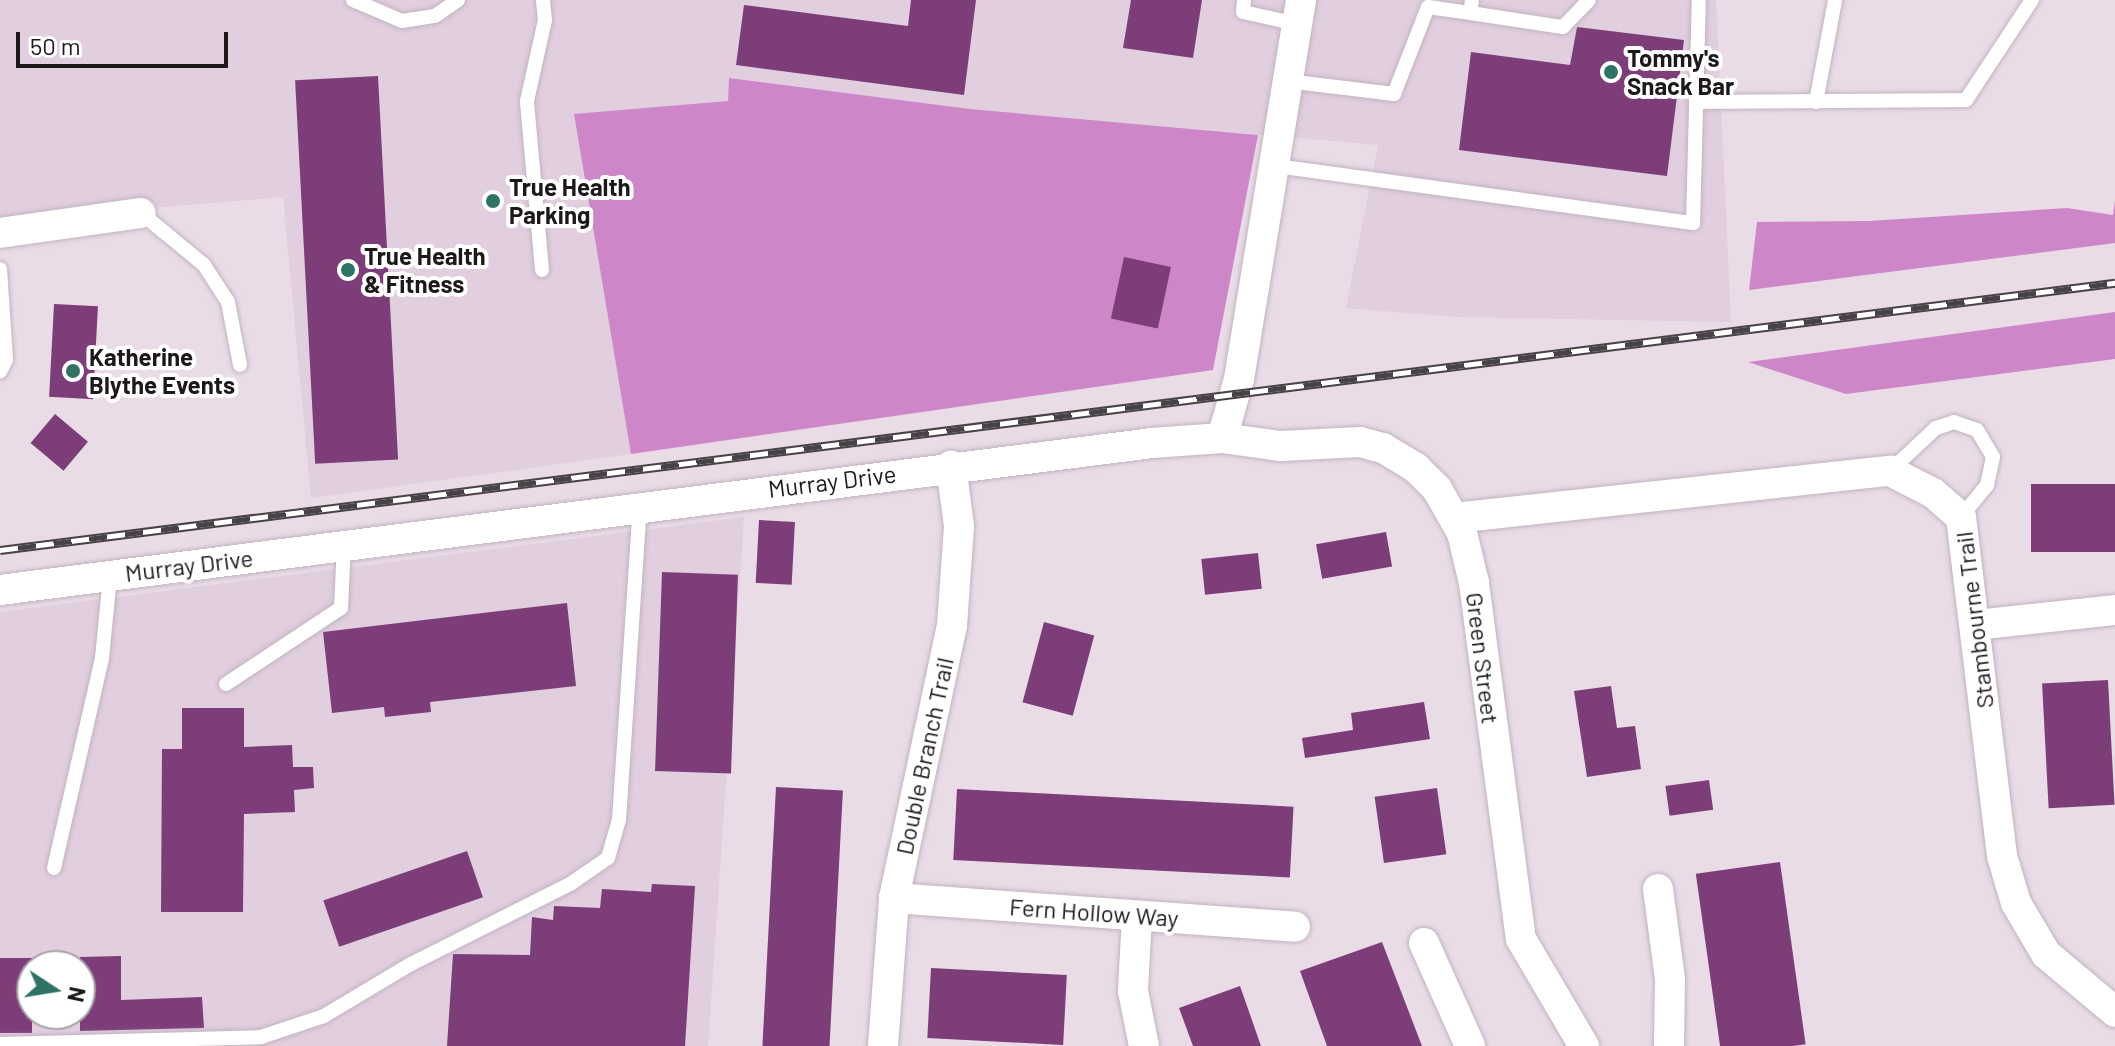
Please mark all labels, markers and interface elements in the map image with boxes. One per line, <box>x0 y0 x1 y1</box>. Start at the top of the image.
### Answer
scale bar <box>20 16 232 66</box>
text: 50 m <box>30 31 81 60</box>
place label: Tommy's Snack Bar <box>1627 44 1734 100</box>
marker: Tommy's Snack Bar <box>1602 63 1620 81</box>
place label: True Health Parking <box>509 173 631 229</box>
marker: True Health Parking <box>484 192 502 210</box>
place label: True Health & Fitness <box>364 242 486 298</box>
marker: True Health & Fitness <box>339 261 357 279</box>
place label: Katherine Blythe Events <box>89 343 235 399</box>
marker: Katherine Blythe Events <box>64 362 82 380</box>
street label: Murray Drive <box>766 459 898 503</box>
street label: Stambourne Trail <box>1949 530 1999 710</box>
street label: Murray Drive <box>123 543 255 587</box>
street label: Green Street <box>1461 591 1505 725</box>
street label: Double Branch Trail <box>889 655 959 857</box>
street label: Fern Hollow Way <box>1008 892 1180 932</box>
north arrow <box>16 950 96 1030</box>
text: N <box>63 985 92 1004</box>

